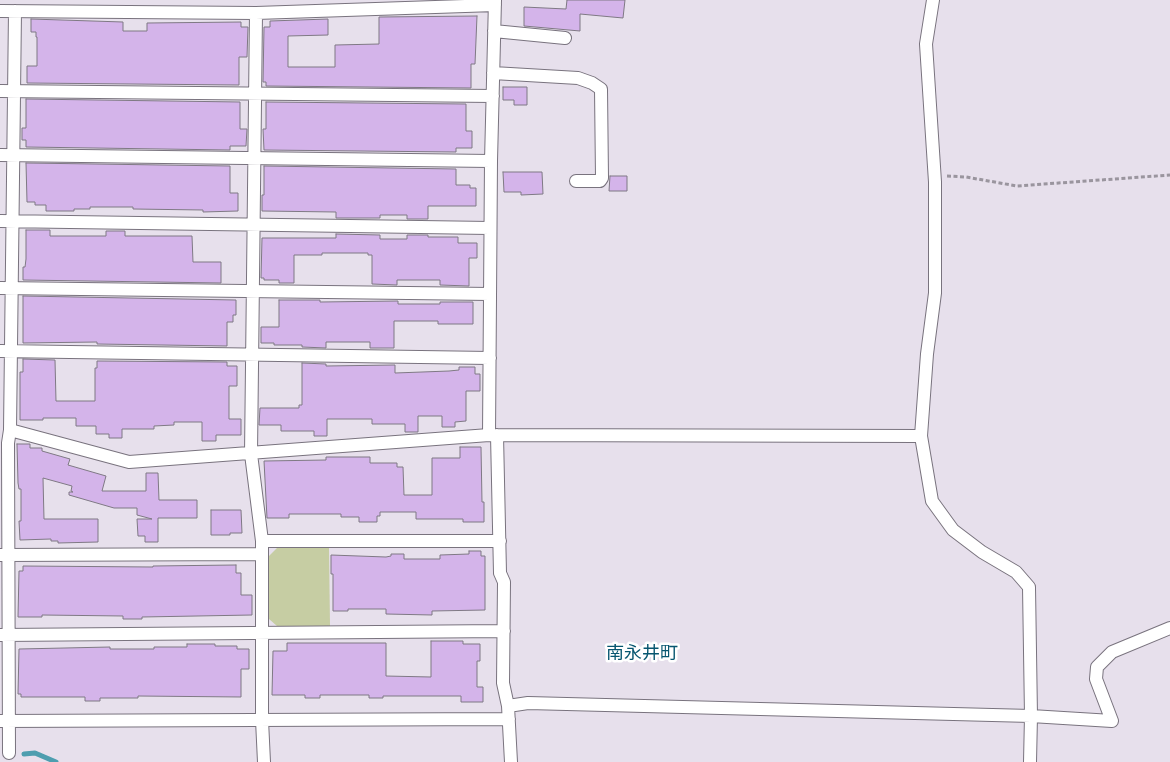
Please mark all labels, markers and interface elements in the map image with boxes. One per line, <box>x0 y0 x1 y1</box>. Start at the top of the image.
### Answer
district label: 南永井町 <box>606 644 678 666</box>

